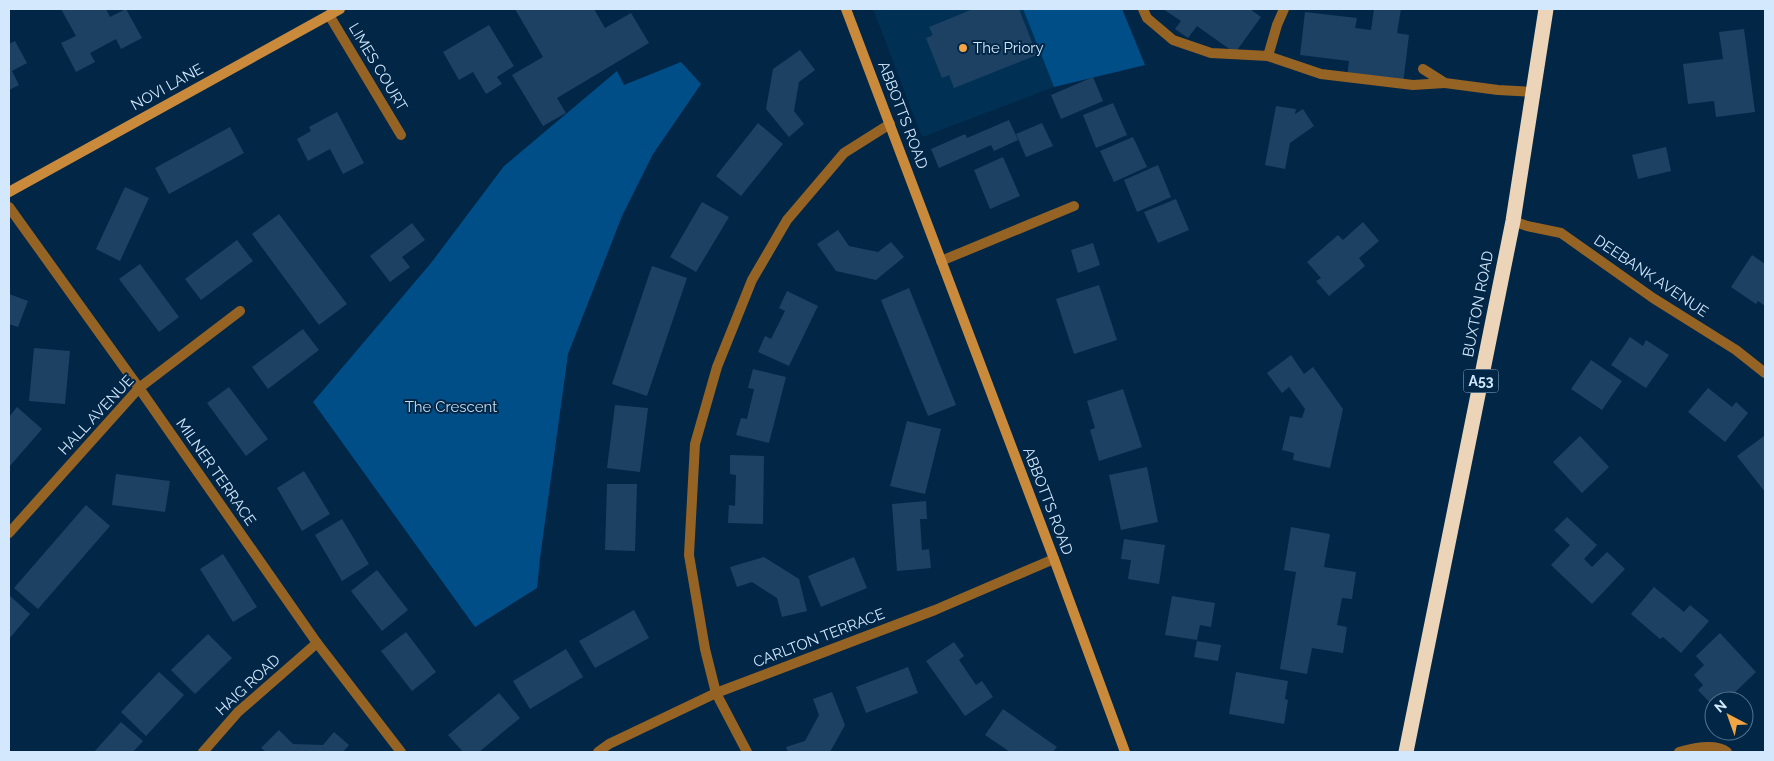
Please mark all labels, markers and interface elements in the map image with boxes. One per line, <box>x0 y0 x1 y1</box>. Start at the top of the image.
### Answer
street label: LIMES COURT <box>345 20 411 114</box>
place label: The Priory <box>973 39 1044 57</box>
marker: The Priory <box>957 42 969 54</box>
street label: ABBOTTS ROAD <box>874 59 932 172</box>
street label: NOVI LANE <box>128 60 206 114</box>
street label: DEEBANK AVENUE <box>1590 231 1712 321</box>
street label: BUXTON ROAD <box>1459 249 1497 359</box>
road number: A53 <box>1464 370 1498 392</box>
street label: HALL AVENUE <box>55 371 137 459</box>
park label: The Crescent <box>405 398 497 416</box>
street label: MILNER TERRACE <box>172 415 260 529</box>
street label: ABBOTTS ROAD <box>1019 445 1077 558</box>
street label: CARLTON TERRACE <box>751 605 887 671</box>
street label: HAIG ROAD <box>212 651 284 719</box>
north arrow <box>1704 691 1754 741</box>
text: N <box>1711 697 1730 716</box>

